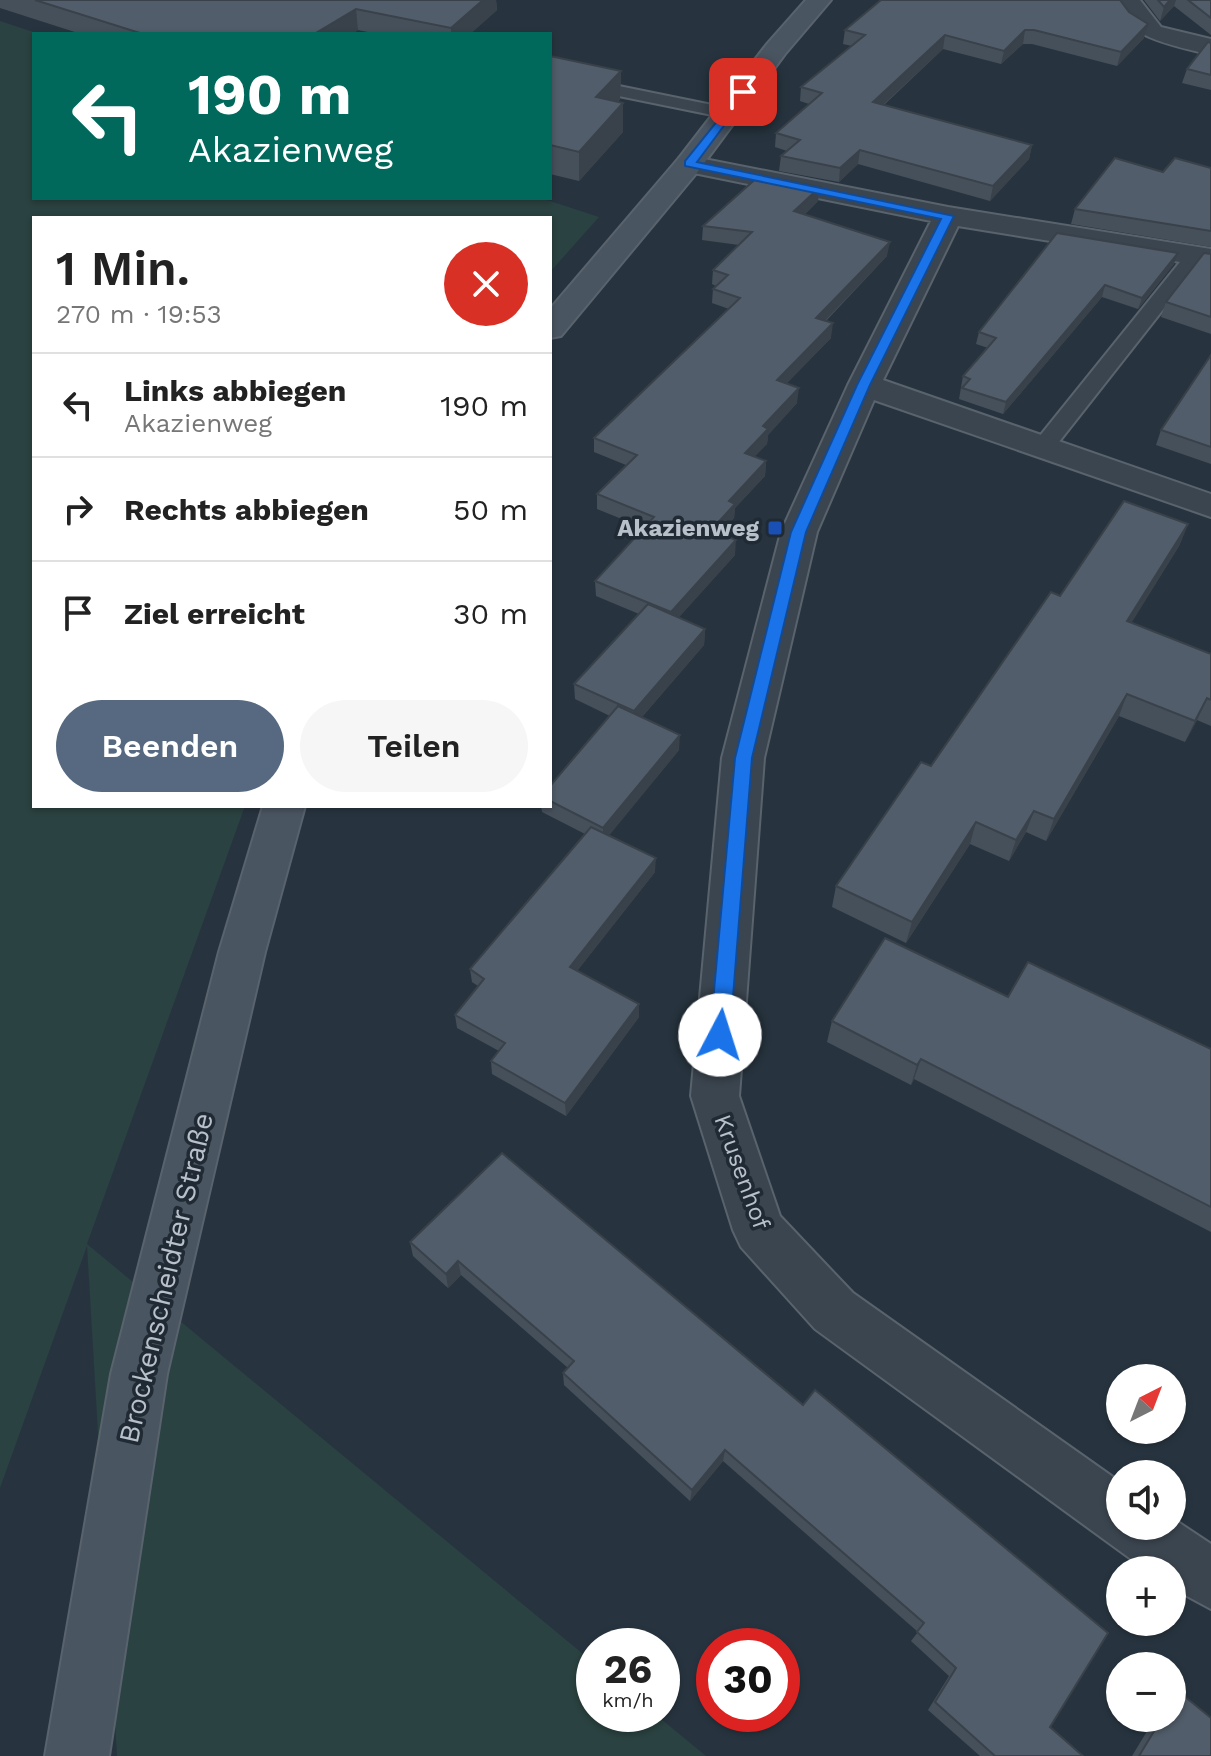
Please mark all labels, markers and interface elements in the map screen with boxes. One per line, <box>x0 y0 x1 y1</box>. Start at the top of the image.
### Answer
pin <box>709 58 777 126</box>
text: 190 m <box>188 62 351 128</box>
icon: left <box>56 64 160 168</box>
icon: arrive <box>721 70 765 114</box>
text: Akazienweg <box>188 129 393 171</box>
text: 1 Min. <box>56 240 190 297</box>
button: close <box>444 242 528 326</box>
text: 270 m · 19:53 <box>56 299 222 329</box>
text: Links abbiegen <box>124 373 346 408</box>
icon: left <box>56 383 100 427</box>
text: 190 m <box>440 388 528 423</box>
text: Akazienweg <box>124 408 272 438</box>
icon: right <box>56 487 100 531</box>
text: Rechts abbiegen <box>124 492 369 527</box>
text: 50 m <box>453 492 528 527</box>
place label: Akazienweg <box>617 514 760 542</box>
marker: Akazienweg <box>766 519 784 537</box>
icon: arrive <box>56 591 100 635</box>
text: Ziel erreicht <box>124 596 305 631</box>
text: 30 m <box>453 596 528 631</box>
button: Beenden <box>56 700 284 792</box>
button: Teilen <box>300 700 528 792</box>
position arrow <box>678 993 762 1077</box>
street label: Brockenscheidter Straße <box>112 1110 220 1446</box>
street label: Krusenhof <box>708 1111 776 1234</box>
north arrow <box>1106 1364 1186 1444</box>
map controls <box>1106 1364 1186 1732</box>
button: sound <box>1106 1460 1186 1540</box>
button: + <box>1106 1556 1186 1636</box>
speed limit sign: 30 <box>696 1628 800 1732</box>
text: 26 <box>604 1646 652 1693</box>
button: − <box>1106 1652 1186 1732</box>
text: km/h <box>602 1688 654 1712</box>

